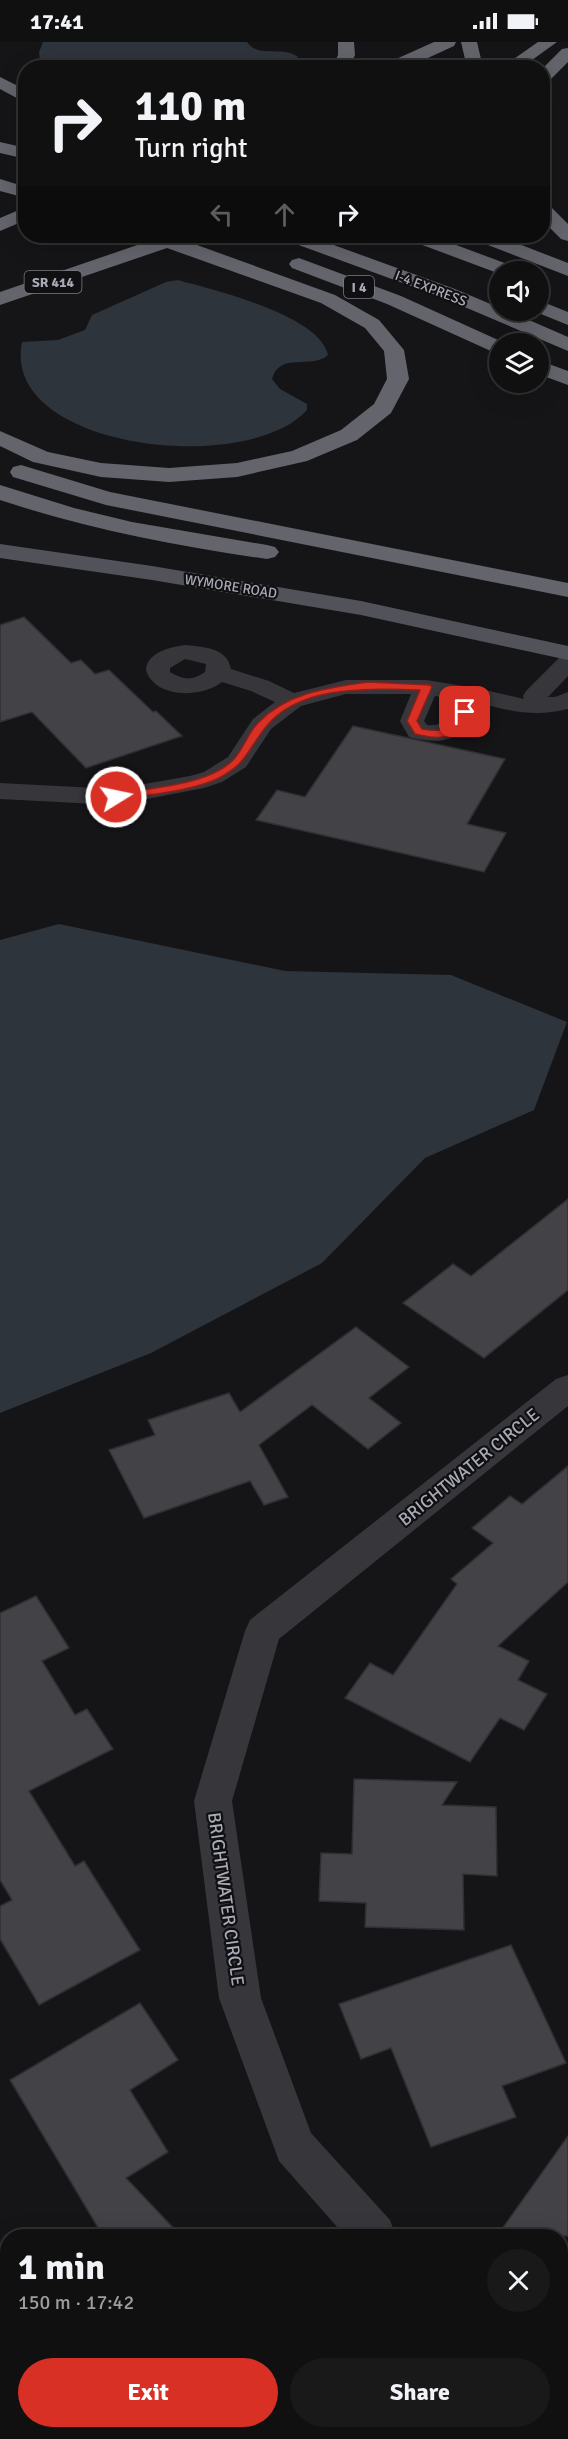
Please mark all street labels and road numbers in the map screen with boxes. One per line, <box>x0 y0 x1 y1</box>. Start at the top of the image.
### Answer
street label: I-4 EXPRESS <box>392 267 469 310</box>
road number: SR 414 <box>25 271 82 293</box>
road number: I 4 <box>344 276 374 298</box>
street label: WYMORE ROAD <box>183 571 278 602</box>
street label: BRIGHTWATER CIRCLE <box>394 1403 544 1531</box>
street label: BRIGHTWATER CIRCLE <box>203 1811 249 1987</box>

